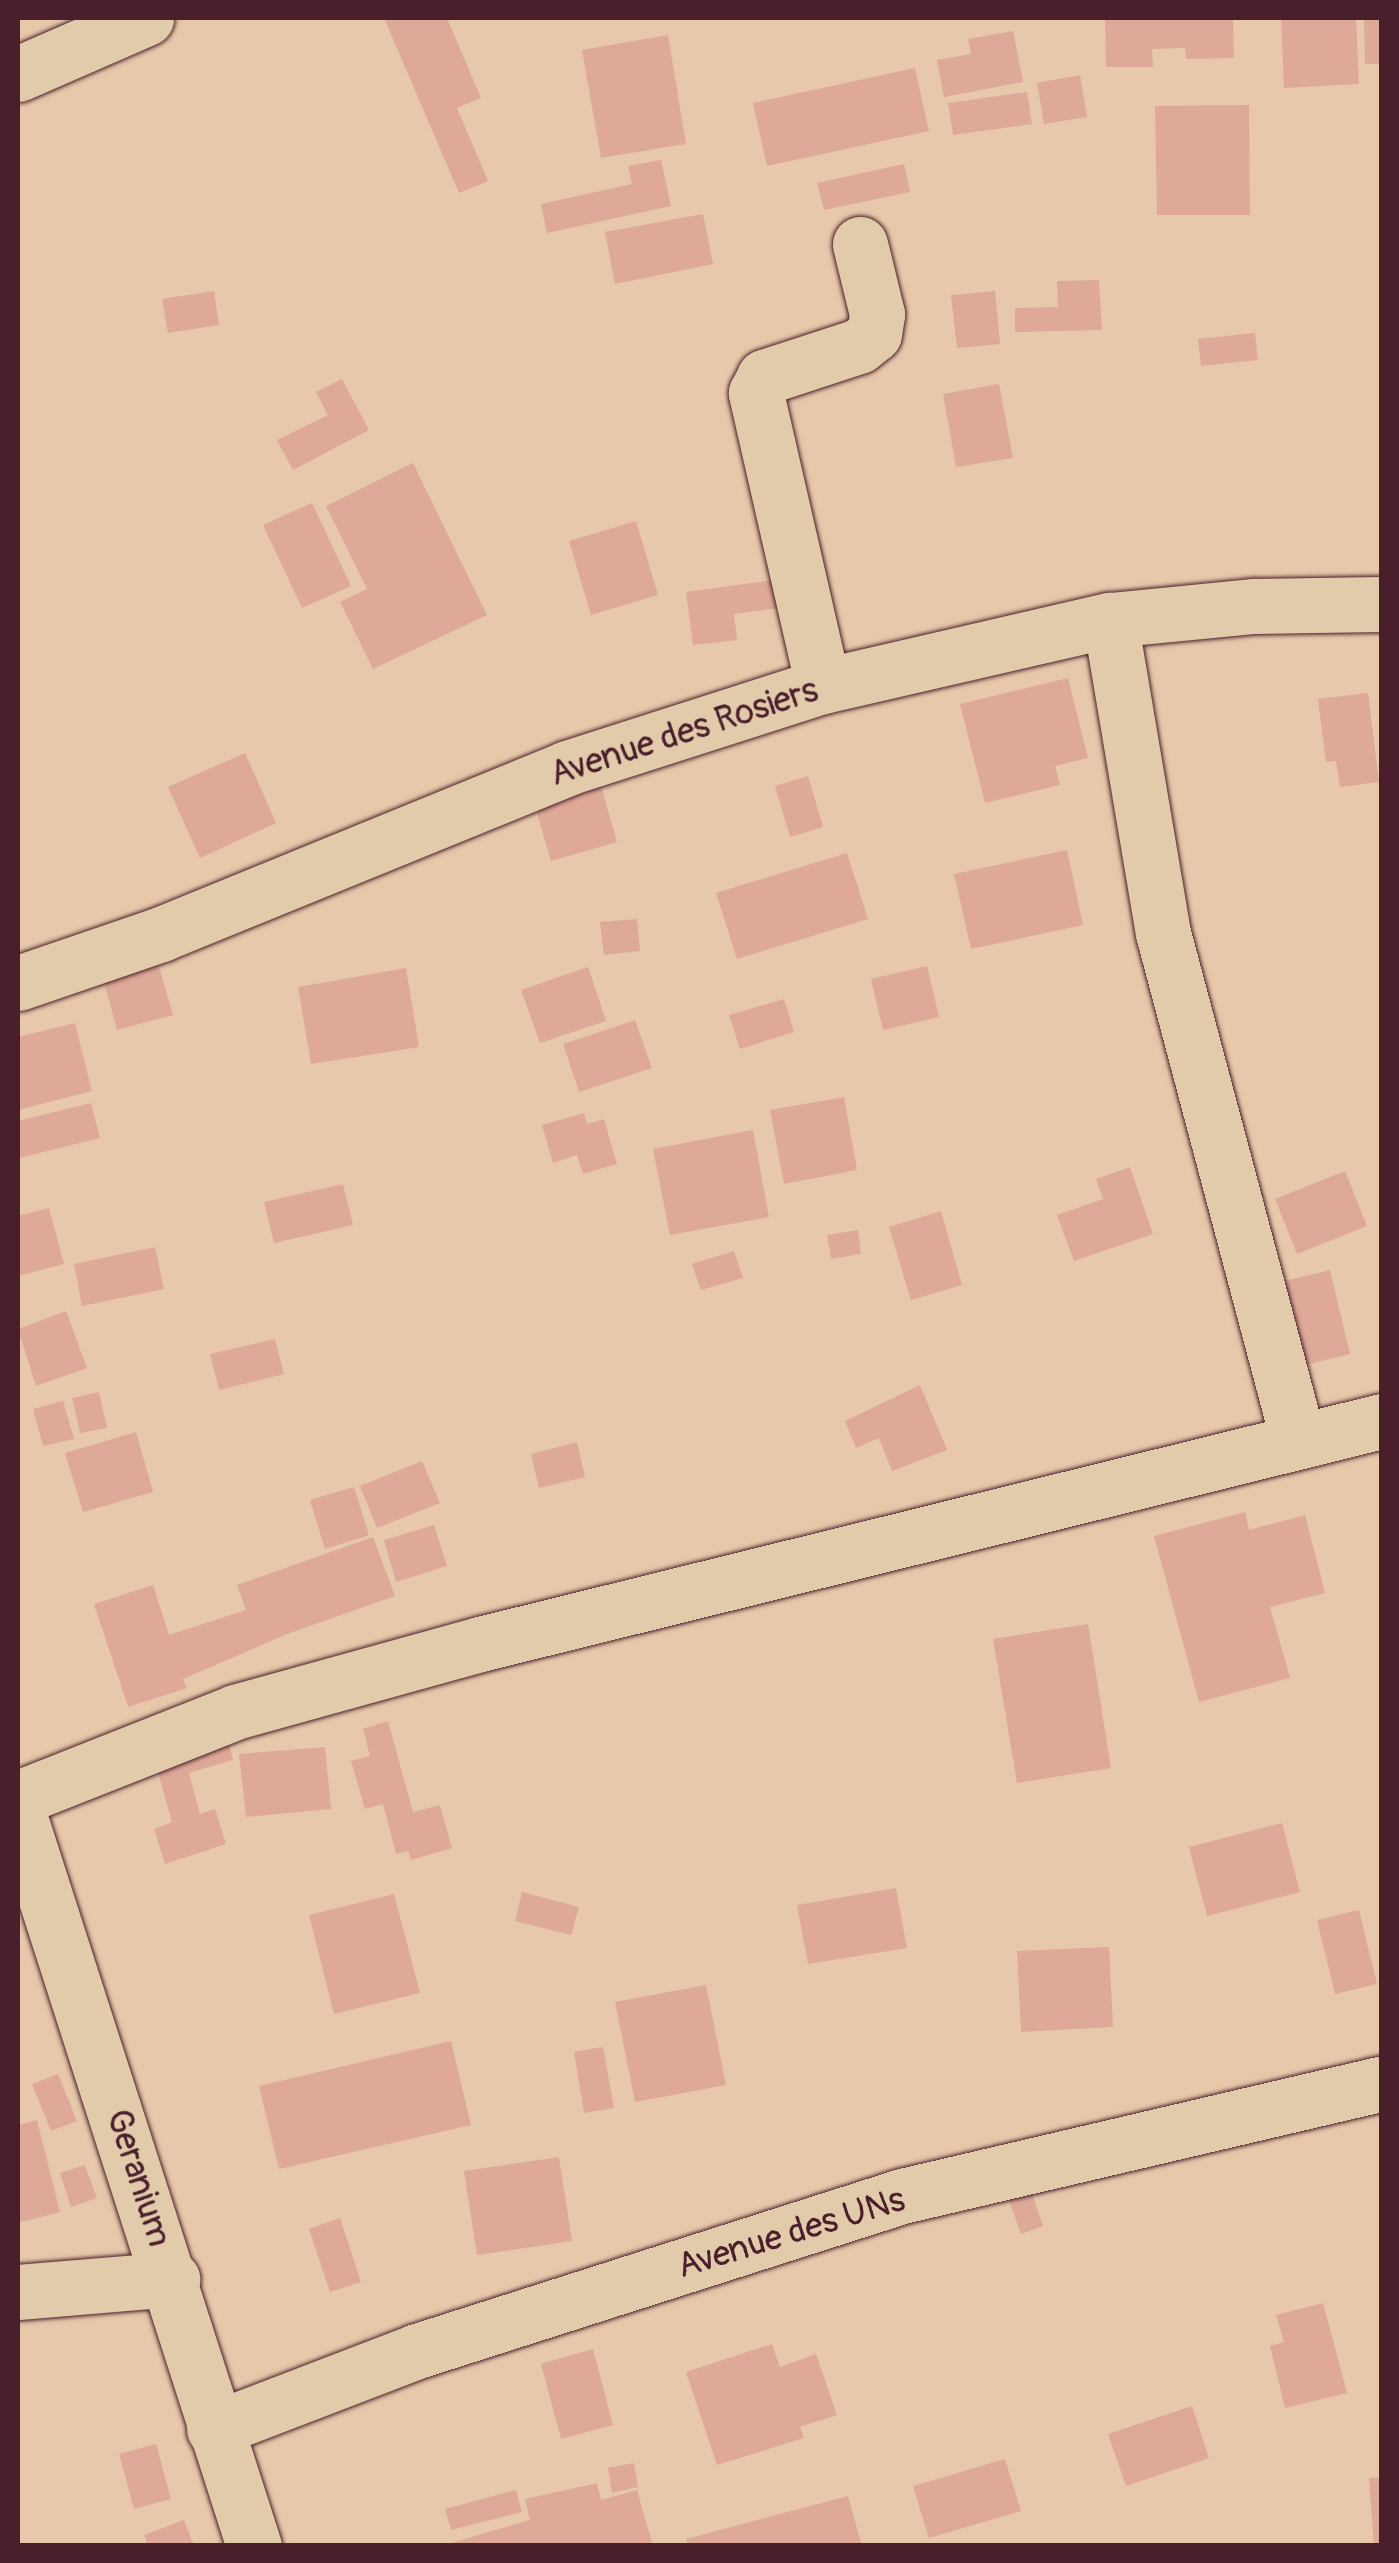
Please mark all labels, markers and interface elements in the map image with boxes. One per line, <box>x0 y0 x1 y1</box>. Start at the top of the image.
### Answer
street label: Avenue des Rosiers <box>545 669 823 795</box>
street label: Geranium <box>97 2104 181 2252</box>
street label: Avenue des UNs <box>672 2178 910 2288</box>

